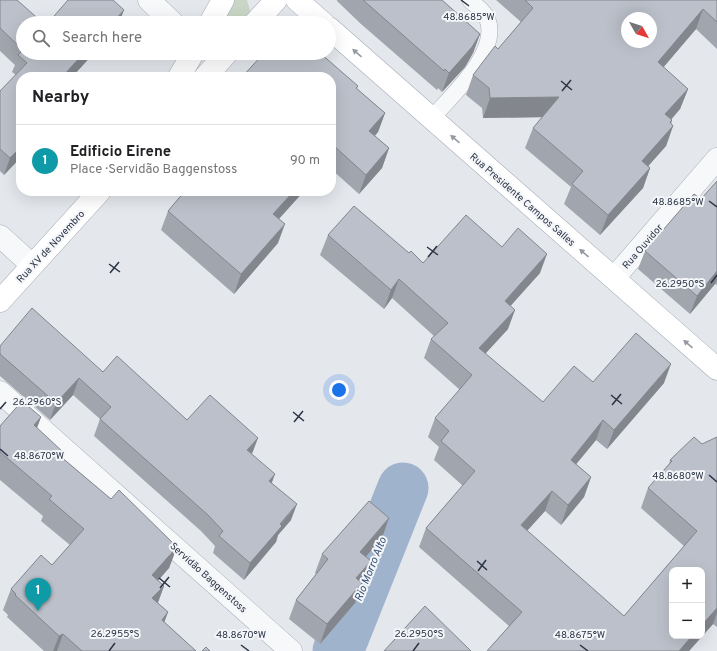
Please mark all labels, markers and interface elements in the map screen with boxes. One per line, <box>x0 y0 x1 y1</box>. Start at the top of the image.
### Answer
text: 48.8685°W <box>443 11 495 24</box>
north arrow <box>621 12 657 48</box>
search box <box>16 16 336 60</box>
icon: search <box>30 27 52 49</box>
text: Search here <box>62 29 142 48</box>
one-way arrow <box>352 49 363 58</box>
text: Nearby <box>32 87 89 109</box>
one-way arrow <box>450 134 460 144</box>
text: Edificio Eirene <box>70 143 171 162</box>
street label: Rua Presidente Campos Salles <box>467 151 578 250</box>
text: 1 <box>42 153 48 169</box>
text: 90 m <box>290 153 320 169</box>
text: Place · Servidão Baggenstoss <box>70 162 237 178</box>
text: 48.8685°W <box>652 196 704 209</box>
street label: Rua XV de Novembro <box>14 208 88 286</box>
street label: Rua Ouvidor <box>620 222 666 272</box>
one-way arrow <box>579 248 590 257</box>
text: 26.2950°S <box>655 278 705 291</box>
one-way arrow <box>682 339 693 348</box>
your location <box>329 380 349 400</box>
text: 26.2960°S <box>13 396 61 409</box>
text: 48.8670°W <box>14 450 64 463</box>
text: 48.8680°W <box>652 470 704 483</box>
water label: Rio Morro Alto <box>352 535 390 603</box>
street label: Servidão Baggenstoss <box>167 540 249 616</box>
map controls <box>669 567 705 639</box>
button: + <box>669 567 705 603</box>
pin: 1 <box>25 578 51 611</box>
button: − <box>669 603 705 639</box>
text: 26.2955°S <box>91 628 139 641</box>
text: 26.2950°S <box>394 628 444 641</box>
text: 48.8670°W <box>216 629 266 642</box>
text: 48.8675°W <box>555 629 605 642</box>

